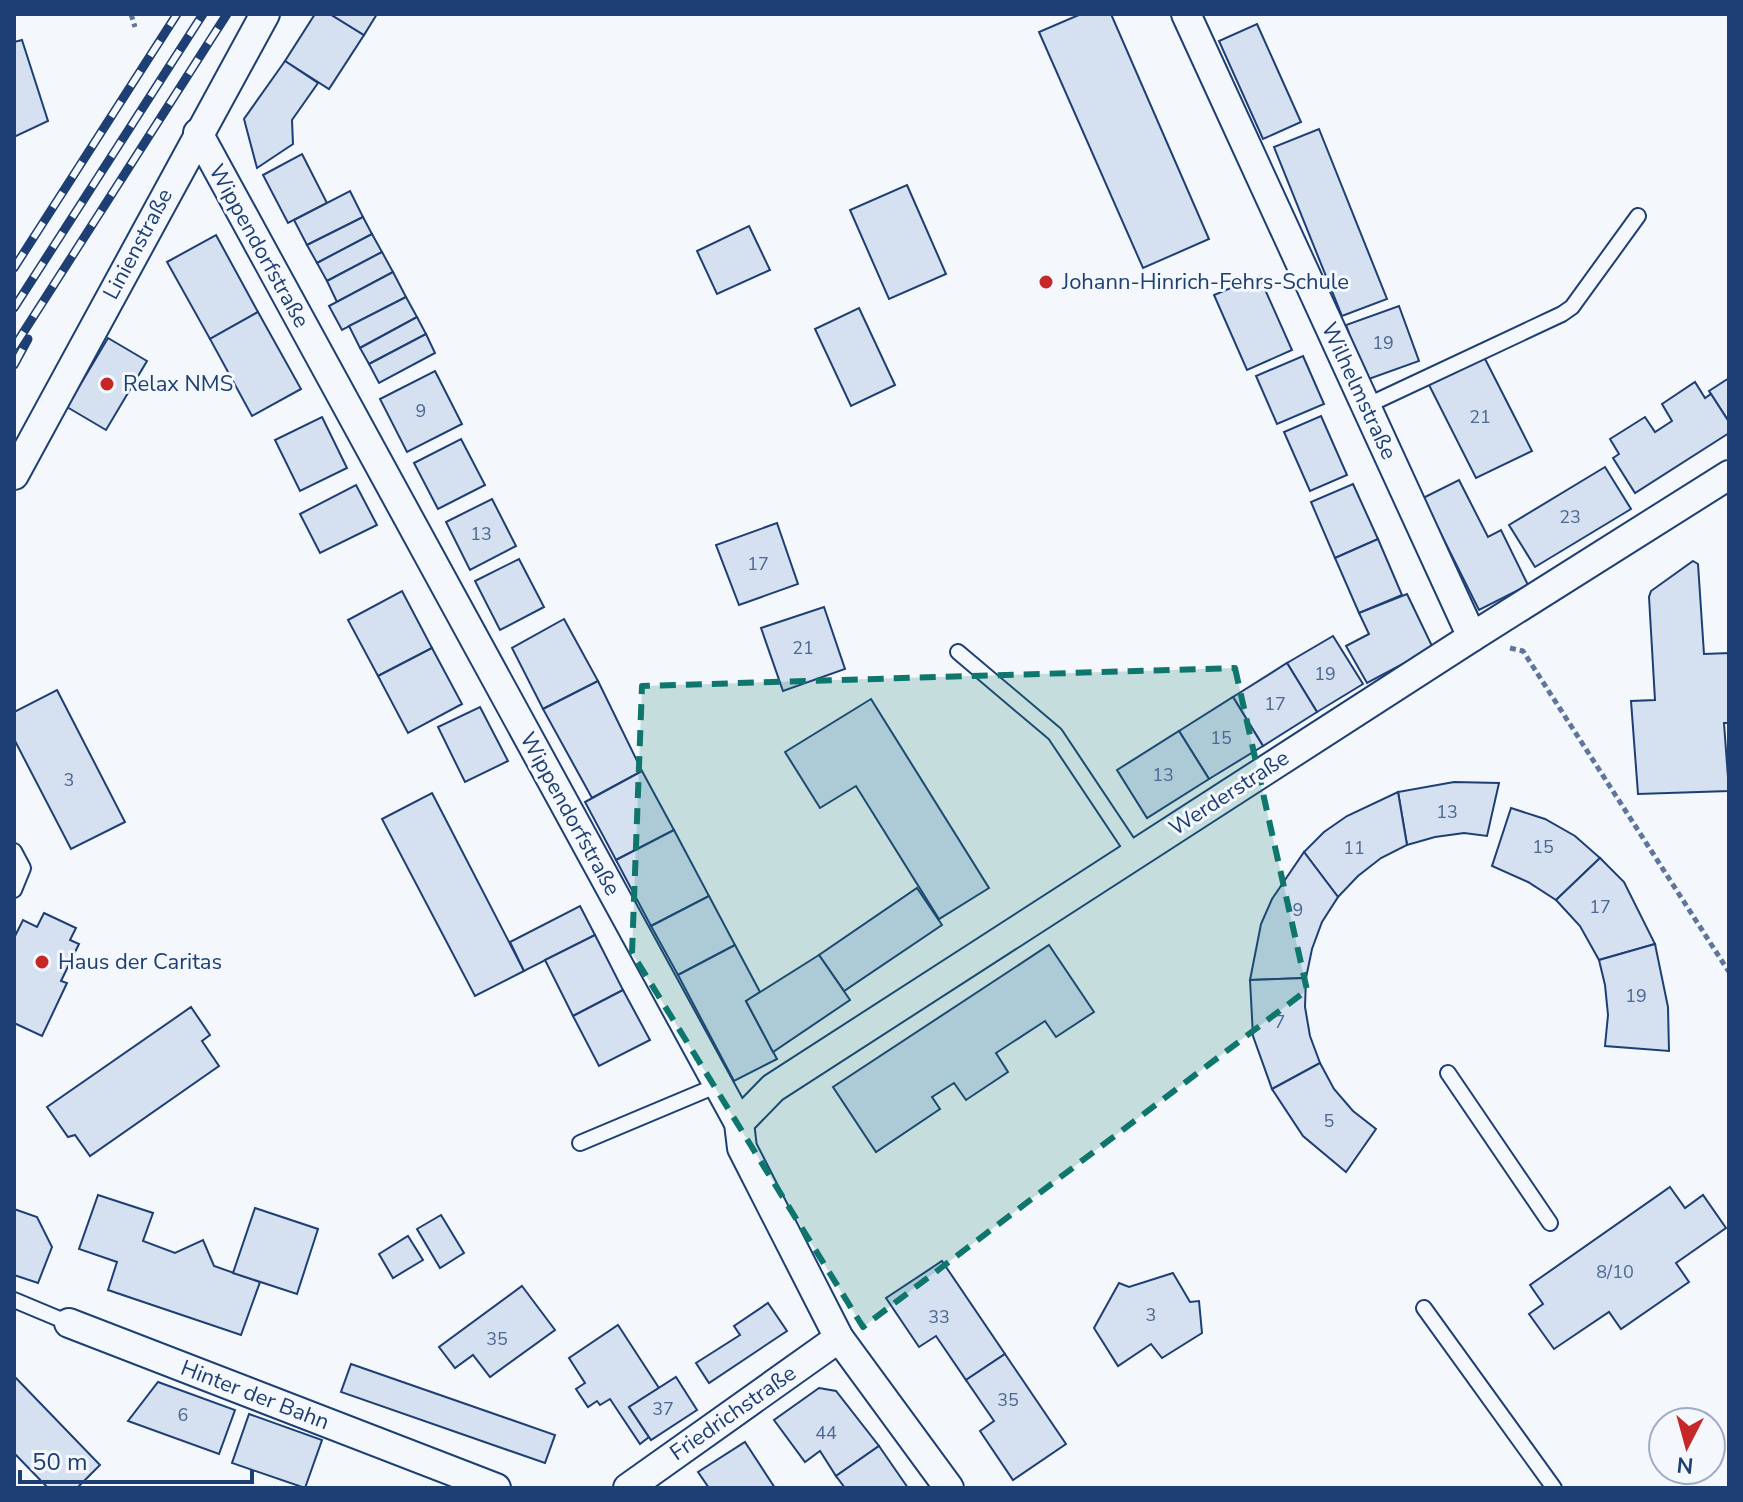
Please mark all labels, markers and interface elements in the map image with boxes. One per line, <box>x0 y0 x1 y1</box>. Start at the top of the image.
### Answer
street label: Wippendorfstraße <box>202 159 316 333</box>
street label: Linienstraße <box>96 183 180 305</box>
place label: Johann-Hinrich-Fehrs-Schule <box>1061 267 1349 297</box>
marker: Johann-Hinrich-Fehrs-Schule <box>1037 273 1055 291</box>
street label: Wilhelmstraße <box>1314 317 1404 465</box>
house number: 19 <box>1372 331 1394 355</box>
place label: Relax NMS <box>123 369 233 399</box>
marker: Relax NMS <box>98 375 116 393</box>
house number: 9 <box>416 399 426 423</box>
house number: 21 <box>1469 405 1491 429</box>
house number: 23 <box>1559 505 1581 529</box>
house number: 13 <box>470 522 492 546</box>
house number: 17 <box>747 552 769 576</box>
house number: 21 <box>792 636 814 660</box>
house number: 19 <box>1314 662 1336 686</box>
house number: 17 <box>1264 692 1286 716</box>
house number: 15 <box>1210 726 1232 750</box>
street label: Wippendorfstraße <box>513 727 627 901</box>
street label: Werderstraße <box>1163 743 1295 843</box>
house number: 13 <box>1152 763 1174 787</box>
house number: 3 <box>64 768 74 792</box>
house number: 13 <box>1436 800 1458 824</box>
house number: 15 <box>1532 835 1554 859</box>
house number: 11 <box>1343 836 1365 860</box>
house number: 17 <box>1589 895 1611 919</box>
house number: 9 <box>1293 898 1303 922</box>
place label: Haus der Caritas <box>58 947 222 977</box>
marker: Haus der Caritas <box>33 953 51 971</box>
house number: 19 <box>1625 984 1647 1008</box>
house number: 7 <box>1275 1010 1285 1034</box>
house number: 5 <box>1324 1109 1334 1133</box>
house number: 8/10 <box>1596 1260 1634 1284</box>
house number: 3 <box>1146 1303 1156 1327</box>
house number: 33 <box>928 1305 950 1329</box>
house number: 35 <box>486 1327 508 1351</box>
street label: Hinter der Bahn <box>176 1353 334 1437</box>
street label: Friedrichstraße <box>664 1358 802 1468</box>
house number: 35 <box>997 1388 1019 1412</box>
house number: 37 <box>652 1397 674 1421</box>
house number: 6 <box>178 1403 188 1427</box>
north arrow <box>1647 1406 1727 1486</box>
house number: 44 <box>815 1421 837 1445</box>
scale bar <box>20 1434 252 1484</box>
text: 50 m <box>32 1446 88 1478</box>
text: N <box>1675 1449 1695 1481</box>

